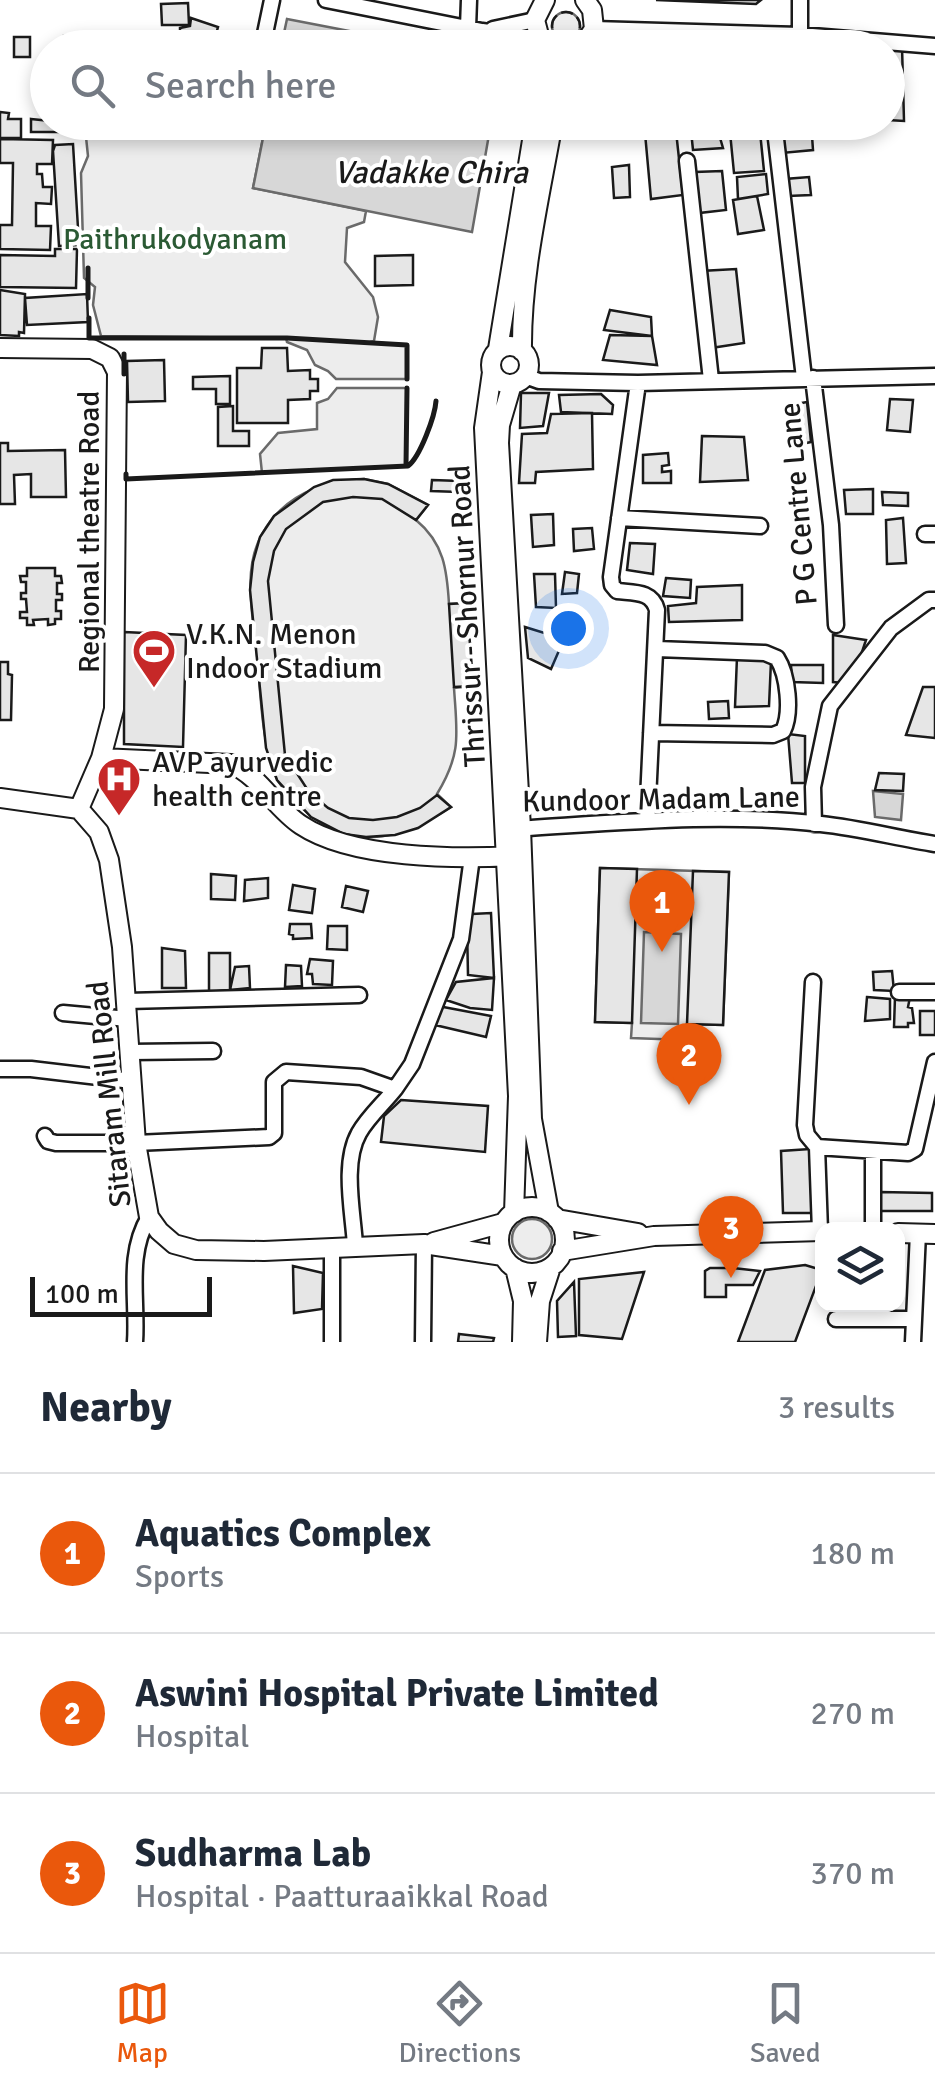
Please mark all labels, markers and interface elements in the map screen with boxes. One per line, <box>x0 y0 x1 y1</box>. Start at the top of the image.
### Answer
search box <box>30 30 905 140</box>
icon: search <box>65 58 120 113</box>
text: Search here <box>145 62 337 109</box>
water label: Vadakke Chira <box>334 153 529 192</box>
park label: Paithrukodyanam <box>63 221 287 258</box>
street label: Regional theatre Road <box>71 391 108 673</box>
street label: P G Centre Lane <box>771 401 826 607</box>
street label: Thrissur - Shornur Road <box>441 464 494 768</box>
your location <box>543 603 594 654</box>
place label: V.K.N. Menon Indoor Stadium <box>186 616 382 687</box>
sports icon: V.K.N. Menon Indoor Stadium <box>131 628 177 689</box>
place label: AVP ayurvedic health centre <box>152 744 333 815</box>
hospital icon: AVP ayurvedic health centre <box>96 756 142 817</box>
street label: Kundoor Madam Lane <box>522 779 800 820</box>
pin: 1 <box>630 870 694 952</box>
street label: Sitaram Mill Road <box>79 979 140 1209</box>
pin: 2 <box>656 1022 722 1105</box>
pin: 3 <box>698 1196 764 1278</box>
map controls <box>815 1222 905 1312</box>
button: layers <box>815 1222 905 1312</box>
scale bar <box>30 1272 212 1316</box>
text: 100 m <box>45 1277 119 1311</box>
text: Nearby <box>40 1382 172 1433</box>
text: 3 results <box>778 1388 895 1427</box>
text: Aquatics Complex <box>135 1510 431 1557</box>
text: 1 <box>64 1534 81 1573</box>
text: 180 m <box>811 1534 895 1573</box>
text: Sports <box>135 1557 224 1596</box>
text: Aswini Hospital Private Limited <box>135 1670 659 1717</box>
text: 2 <box>64 1694 81 1733</box>
text: 270 m <box>811 1694 895 1733</box>
text: Hospital <box>135 1717 250 1756</box>
text: Sudharma Lab <box>135 1830 371 1877</box>
text: 3 <box>64 1854 81 1893</box>
text: 370 m <box>811 1854 895 1893</box>
text: Hospital · Paatturaaikkal Road <box>135 1877 549 1916</box>
tab: Map <box>115 1976 170 2070</box>
tab: Directions <box>399 1976 521 2070</box>
tab: Saved <box>750 1976 820 2070</box>

